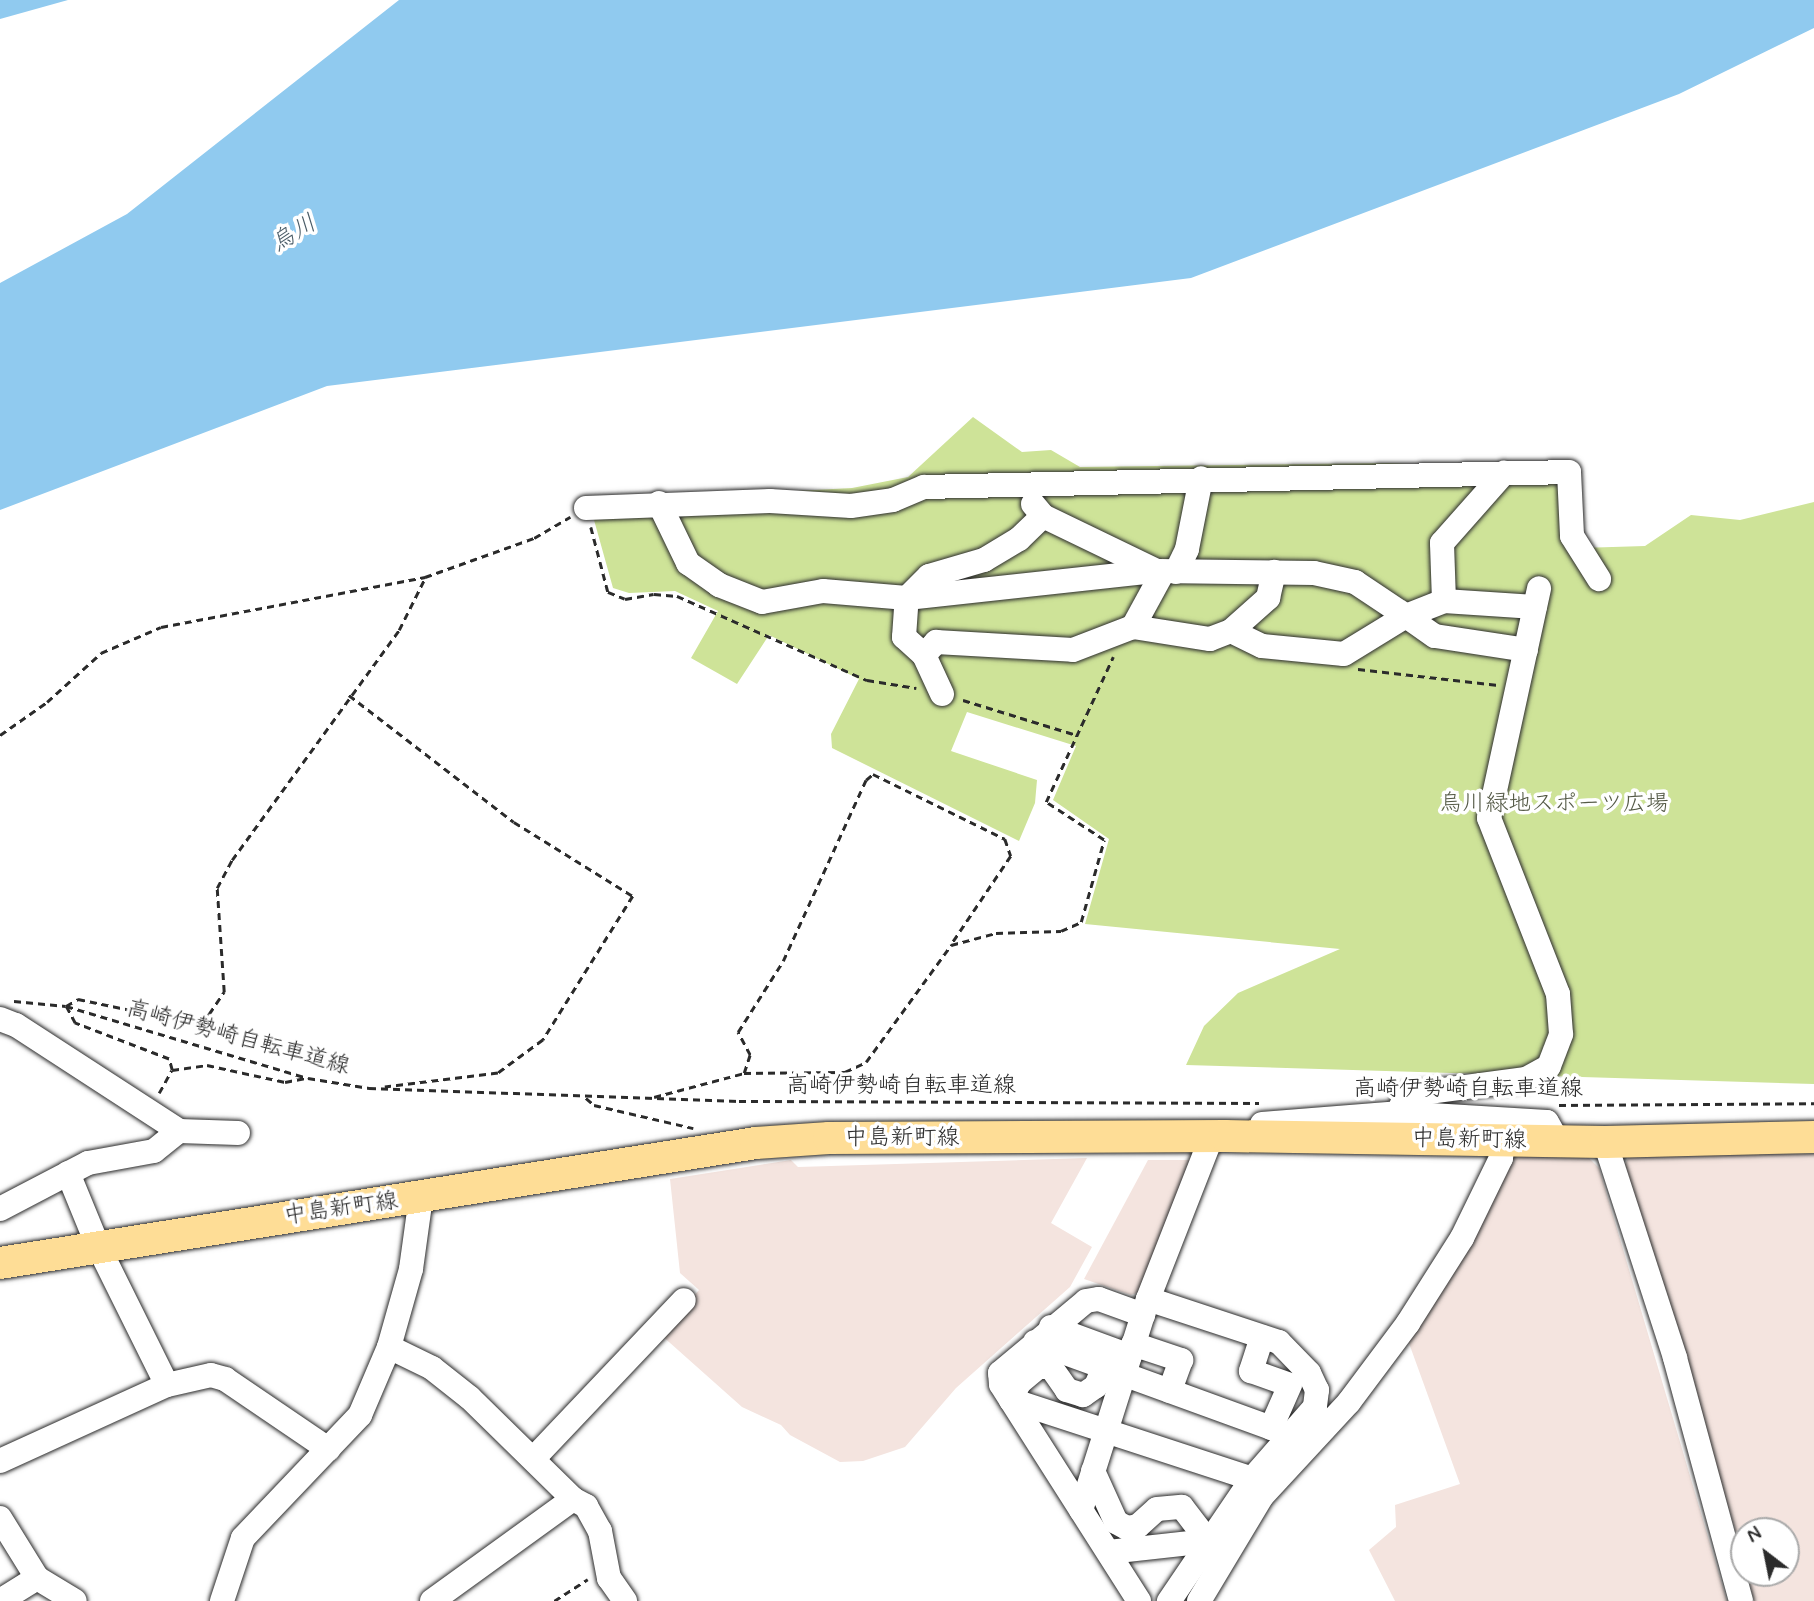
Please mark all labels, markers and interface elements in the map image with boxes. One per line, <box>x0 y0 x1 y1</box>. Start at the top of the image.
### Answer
water label: 烏川 <box>266 209 322 259</box>
park label: 烏川緑地スポーツ広場 <box>1439 790 1669 818</box>
street label: 高崎伊勢崎自転車道線 <box>123 995 353 1081</box>
street label: 高崎伊勢崎自転車道線 <box>786 1072 1016 1100</box>
street label: 高崎伊勢崎自転車道線 <box>1353 1075 1583 1103</box>
street label: 中島新町線 <box>845 1124 959 1152</box>
street label: 中島新町線 <box>1411 1125 1527 1155</box>
street label: 中島新町線 <box>282 1187 400 1231</box>
north arrow <box>1730 1517 1800 1587</box>
text: N <box>1743 1522 1767 1549</box>

